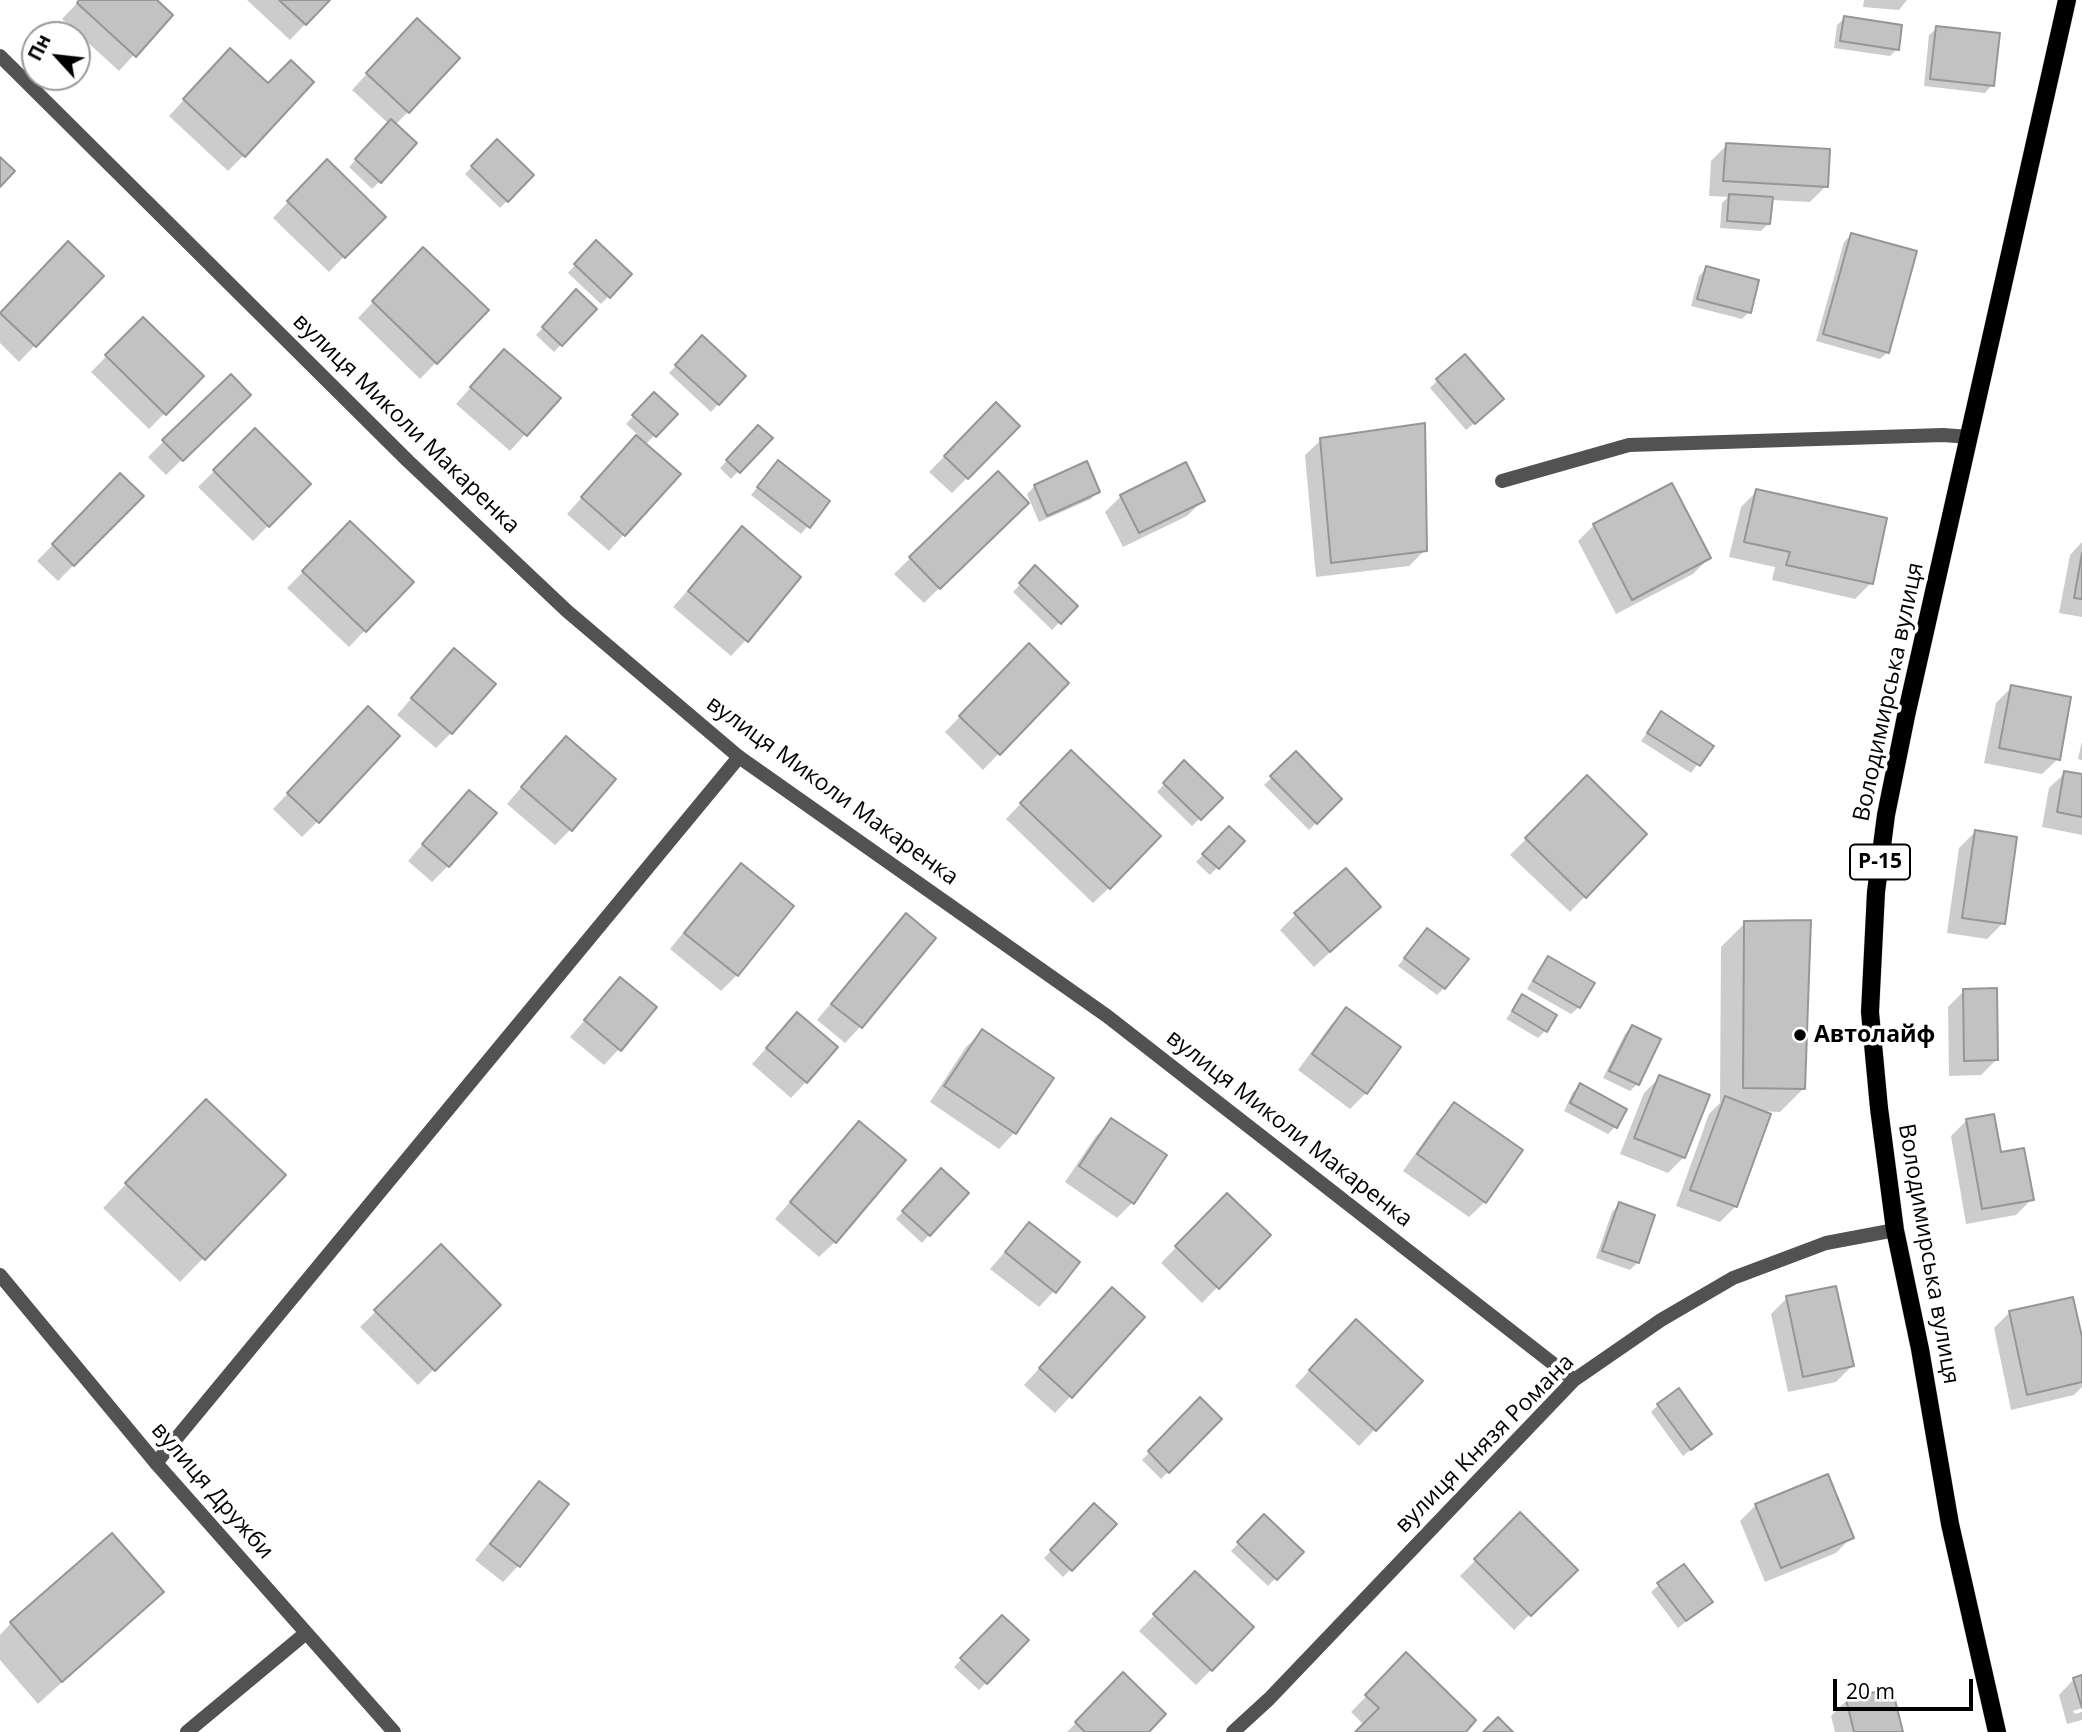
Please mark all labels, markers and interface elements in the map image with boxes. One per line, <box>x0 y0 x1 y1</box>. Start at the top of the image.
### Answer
north arrow <box>21 21 91 91</box>
text: Пн <box>21 30 57 65</box>
street label: вулиця Миколи Макаренка <box>287 308 525 540</box>
street label: Володимирська вулиця <box>1848 560 1930 824</box>
street label: вулиця Миколи Макаренка <box>701 690 963 892</box>
road number: Р-15 <box>1850 844 1910 880</box>
place label: Автолайф <box>1814 1021 1935 1049</box>
street label: вулиця Миколи Макаренка <box>1160 1024 1418 1234</box>
marker: Автолайф <box>1792 1027 1808 1043</box>
street label: Володимирська вулиця <box>1891 1122 1965 1386</box>
street label: вулиця Князя Романа <box>1390 1349 1580 1539</box>
street label: вулиця Дружби <box>145 1417 279 1565</box>
scale bar <box>1837 1666 1977 1710</box>
text: 20 m <box>1846 1677 1895 1705</box>

